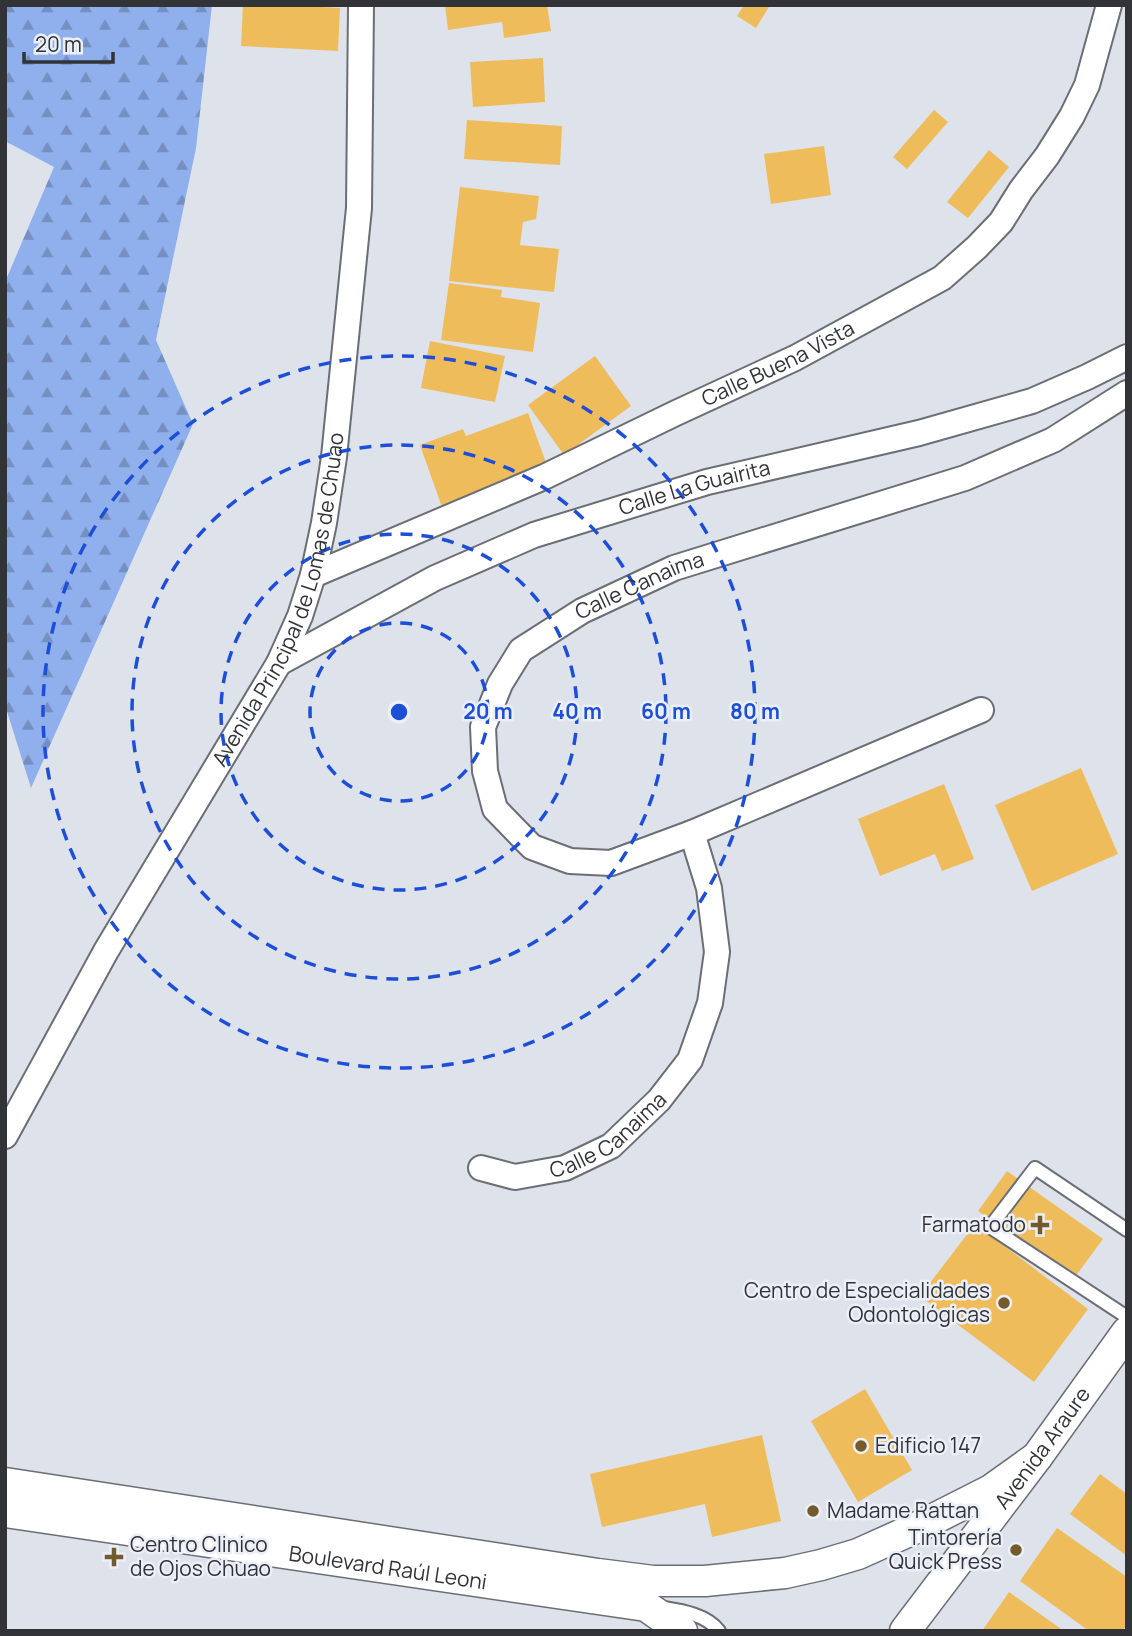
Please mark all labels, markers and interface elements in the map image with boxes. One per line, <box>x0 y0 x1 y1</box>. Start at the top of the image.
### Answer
scale bar <box>24 21 114 65</box>
text: 20 m <box>35 30 82 58</box>
street label: Calle Buena Vista <box>697 313 859 412</box>
street label: Avenida Principal de Lomas de Chuao <box>205 431 349 771</box>
street label: Calle La Guairita <box>615 453 773 521</box>
street label: Calle Canaima <box>570 545 707 625</box>
text: 20 m <box>463 697 513 725</box>
text: 40 m <box>552 697 602 725</box>
text: 60 m <box>641 697 691 725</box>
text: 80 m <box>730 697 780 725</box>
centre of rings <box>387 700 411 724</box>
street label: Calle Canaima <box>547 1085 672 1183</box>
place label: Farmatodo <box>922 1210 1026 1238</box>
marker: Farmatodo <box>1032 1217 1048 1233</box>
place label: Centro de Especialidades Odontológicas <box>744 1276 990 1328</box>
marker: Centro de Especialidades Odontológicas <box>996 1295 1012 1311</box>
street label: Avenida Araure <box>988 1381 1096 1514</box>
place label: Edificio 147 <box>875 1431 981 1459</box>
marker: Edificio 147 <box>853 1438 869 1454</box>
place label: Madame Rattan <box>827 1496 979 1524</box>
marker: Madame Rattan <box>805 1503 821 1519</box>
place label: Tintorería Quick Press <box>889 1523 1002 1575</box>
place label: Centro Clinico de Ojos Chuao <box>130 1530 271 1582</box>
street label: Boulevard Raúl Leoni <box>287 1539 489 1595</box>
marker: Tintorería Quick Press <box>1008 1542 1024 1558</box>
marker: Centro Clinico de Ojos Chuao <box>104 1547 124 1567</box>

